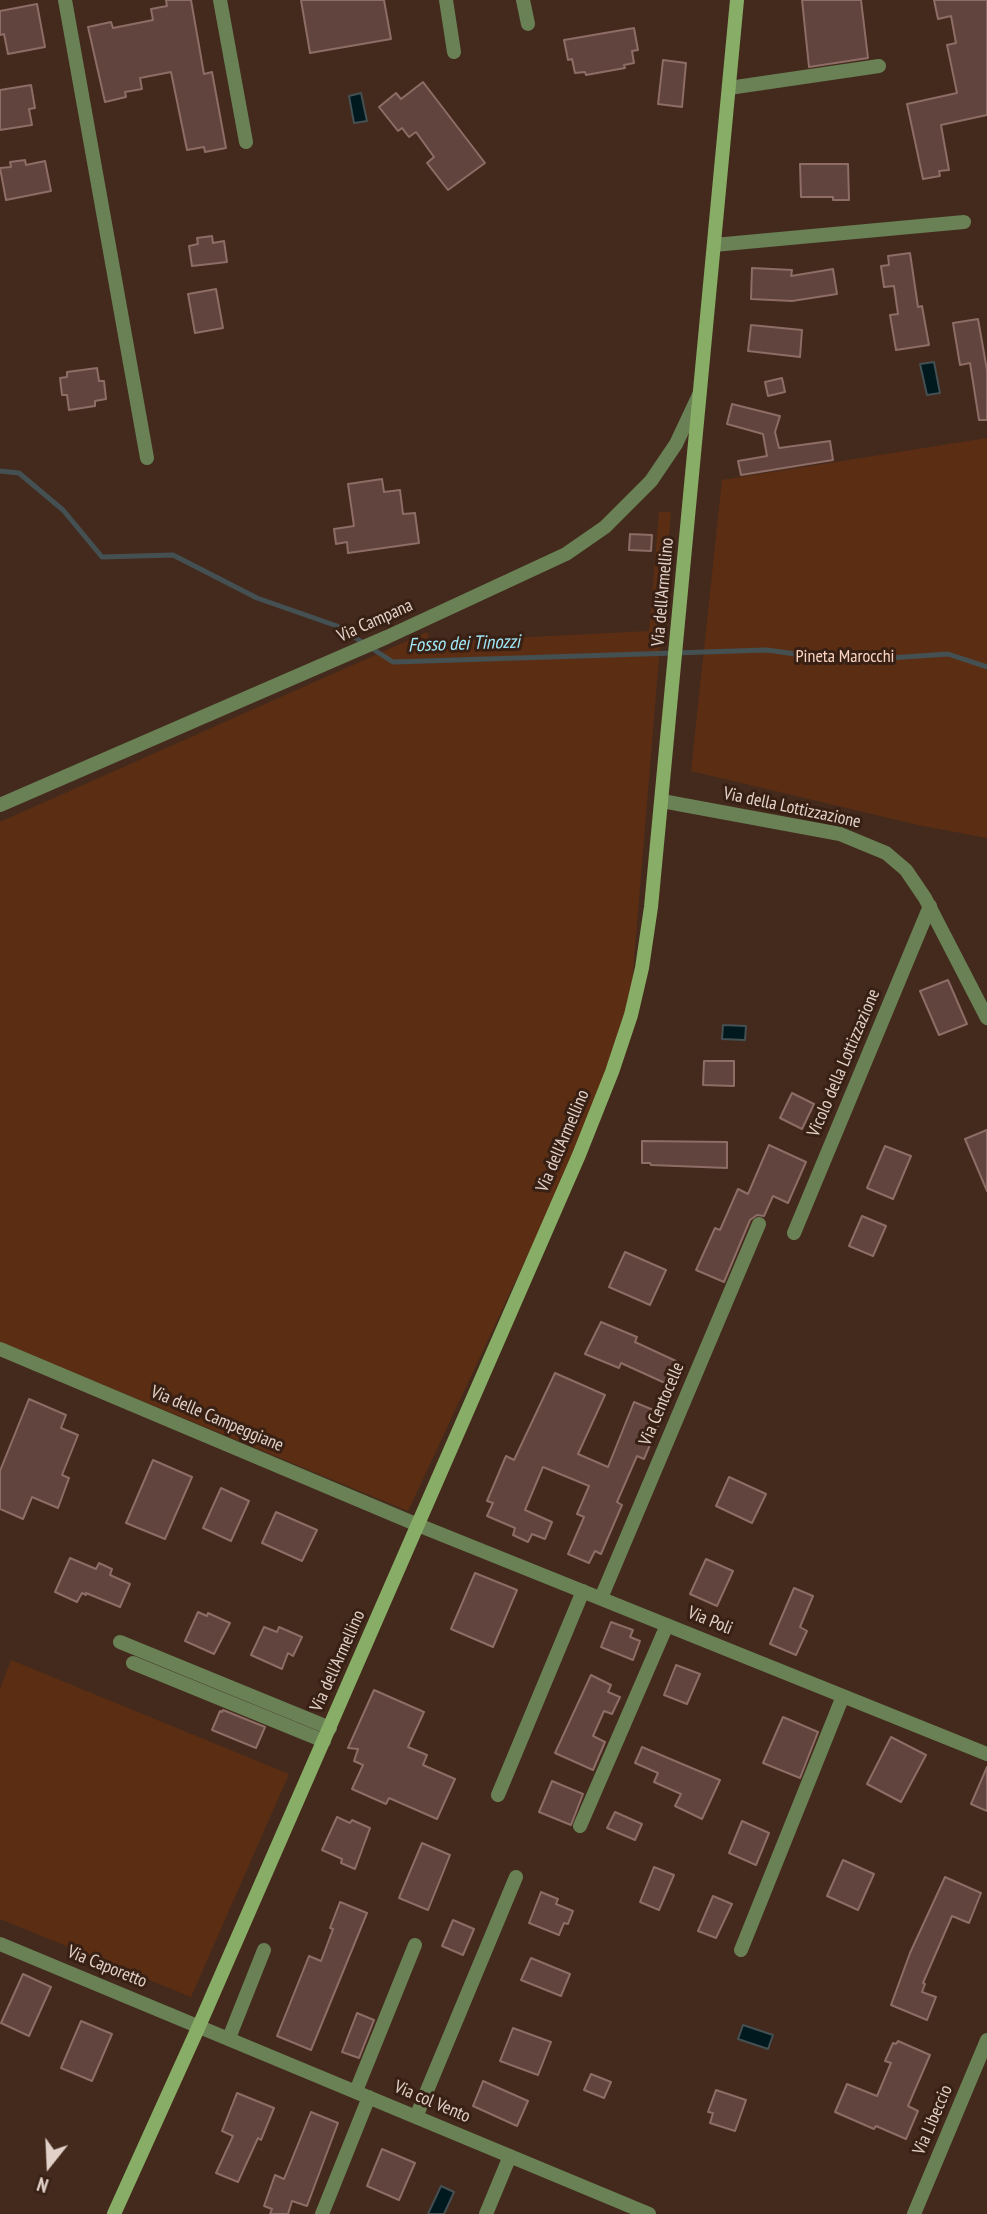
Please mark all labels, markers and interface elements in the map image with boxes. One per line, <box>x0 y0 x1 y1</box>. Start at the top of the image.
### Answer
street label: Via dell'Armellino <box>647 537 679 647</box>
street label: Via Campana <box>334 595 416 647</box>
water label: Fosso dei Tinozzi <box>408 631 520 657</box>
park label: Pineta Marocchi <box>795 646 895 668</box>
street label: Via della Lottizzazione <box>721 783 863 833</box>
street label: Vicolo della Lottizzazione <box>803 986 885 1140</box>
street label: Via dell'Armellino <box>532 1087 594 1195</box>
street label: Via Centocelle <box>635 1359 689 1449</box>
street label: Via delle Campeggiane <box>147 1381 287 1457</box>
street label: Via Poli <box>684 1602 736 1640</box>
street label: Via dell'Armellino <box>306 1607 370 1715</box>
street label: Via Caporetto <box>64 1941 150 1993</box>
street label: Via col Vento <box>391 2076 473 2128</box>
street label: Via Libeccio <box>909 2082 957 2158</box>
north arrow <box>14 2130 84 2200</box>
text: N <box>34 2172 51 2198</box>

